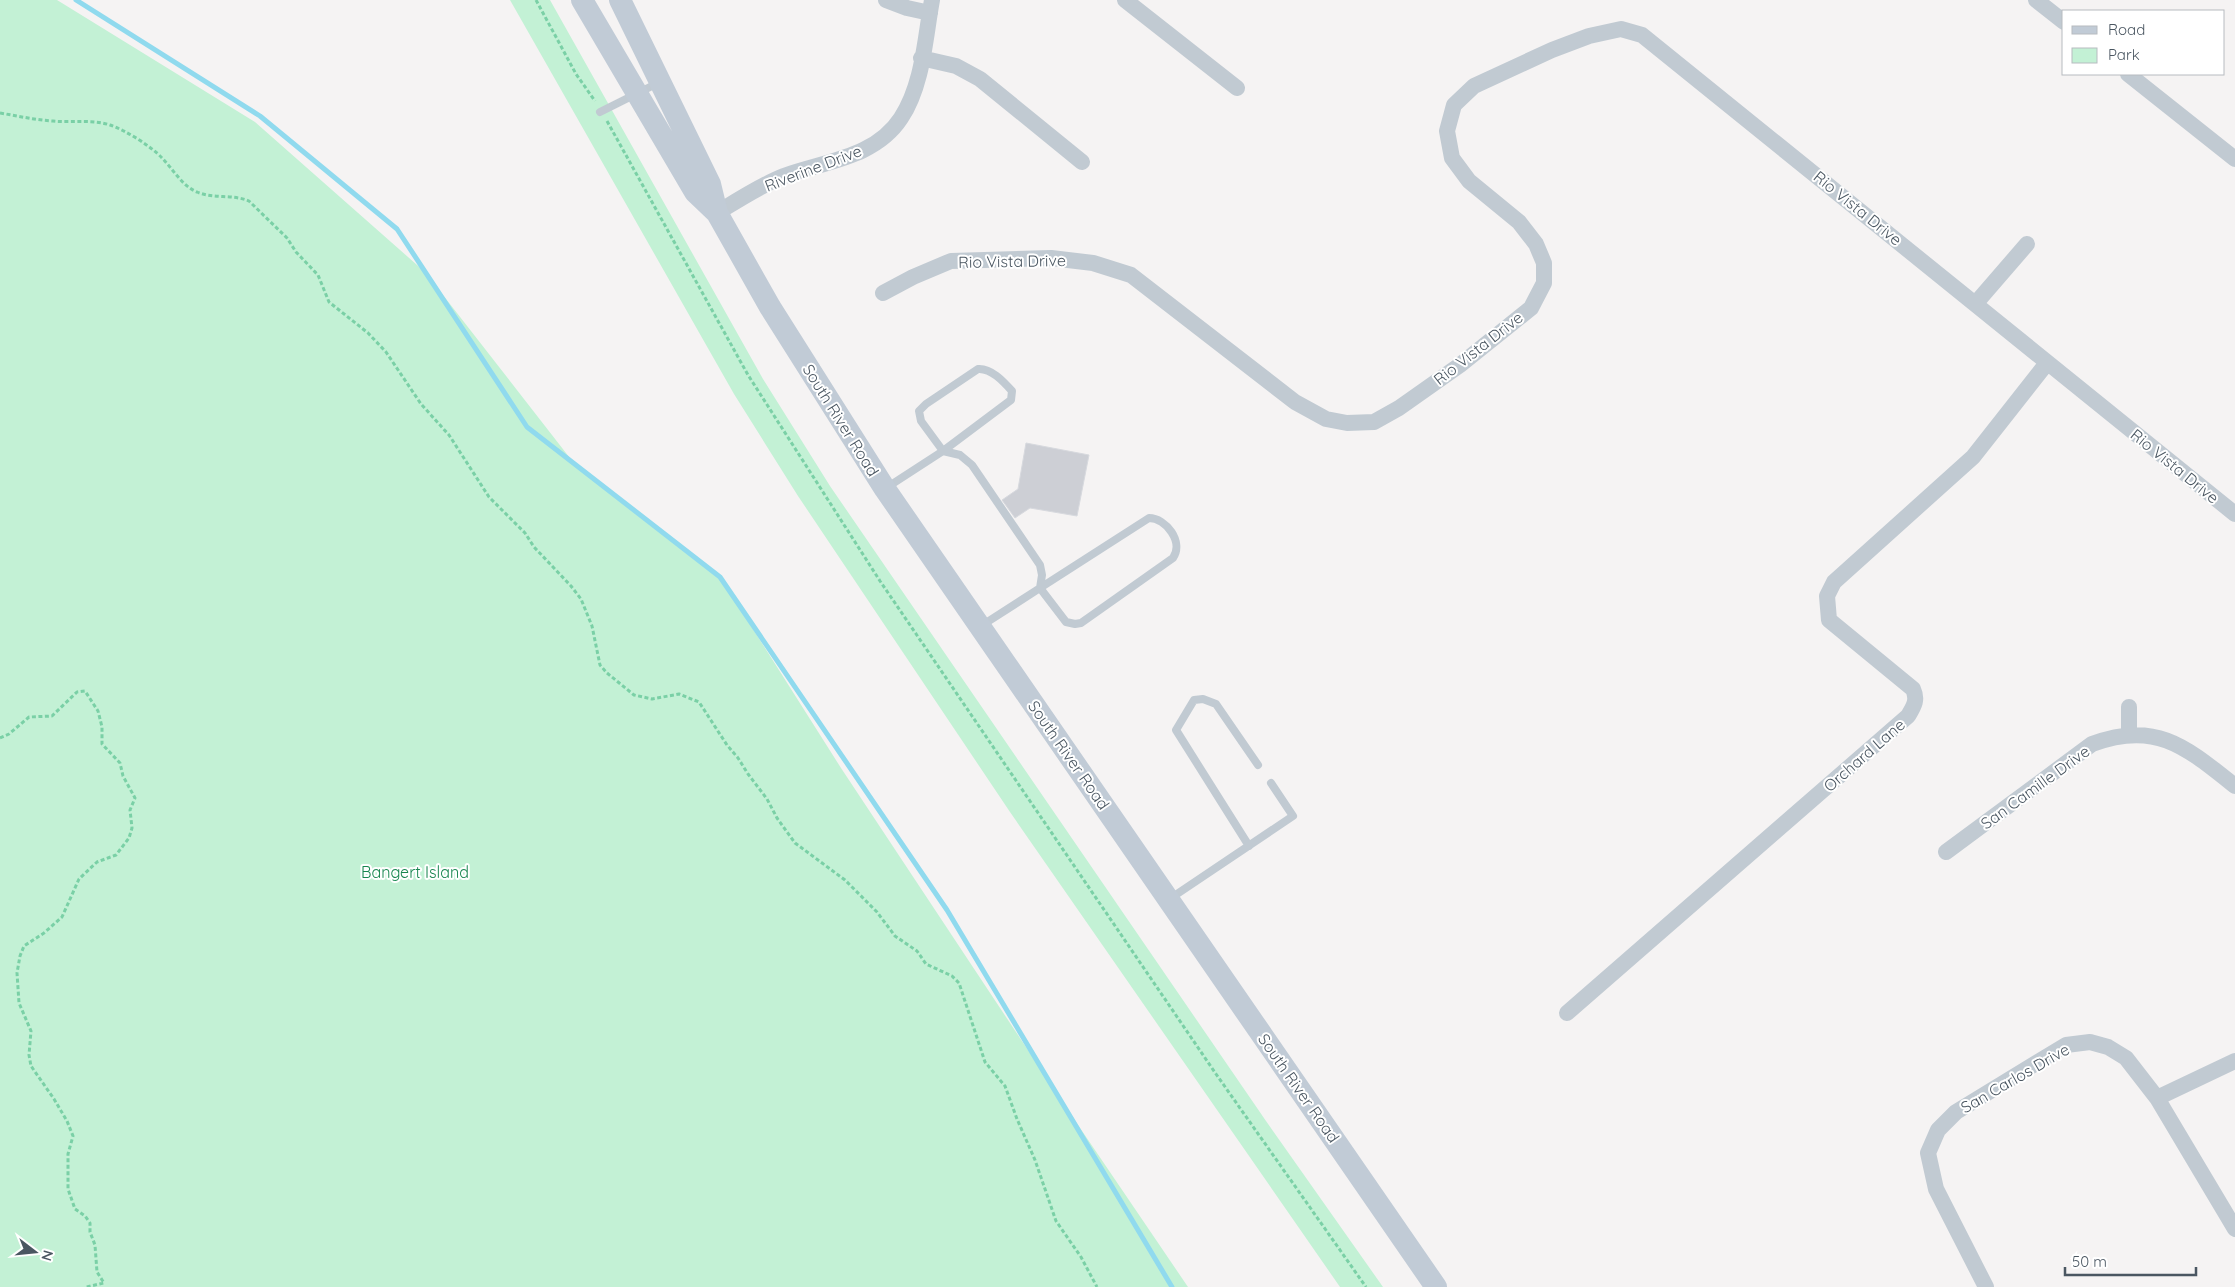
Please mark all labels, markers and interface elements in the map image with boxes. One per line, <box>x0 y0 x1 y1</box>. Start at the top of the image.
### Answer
legend <box>2062 10 2225 75</box>
text: Road <box>2108 20 2145 39</box>
text: Park <box>2108 45 2140 64</box>
street label: Riverine Drive <box>762 140 864 196</box>
street label: Rio Vista Drive <box>1810 166 1906 250</box>
street label: Rio Vista Drive <box>958 250 1066 272</box>
street label: Rio Vista Drive <box>1429 307 1527 389</box>
street label: South River Road <box>798 360 884 480</box>
street label: Rio Vista Drive <box>2127 424 2223 508</box>
street label: South River Road <box>1024 697 1114 813</box>
street label: Orchard Lane <box>1819 714 1909 796</box>
street label: San Camille Drive <box>1977 741 2093 833</box>
park label: Bangert Island <box>361 862 469 882</box>
street label: South River Road <box>1254 1030 1344 1146</box>
street label: San Carlos Drive <box>1957 1039 2073 1117</box>
north arrow <box>10 1227 60 1277</box>
scale bar <box>2065 1244 2196 1276</box>
text: N <box>37 1248 58 1263</box>
text: 50 m <box>2072 1252 2107 1271</box>

